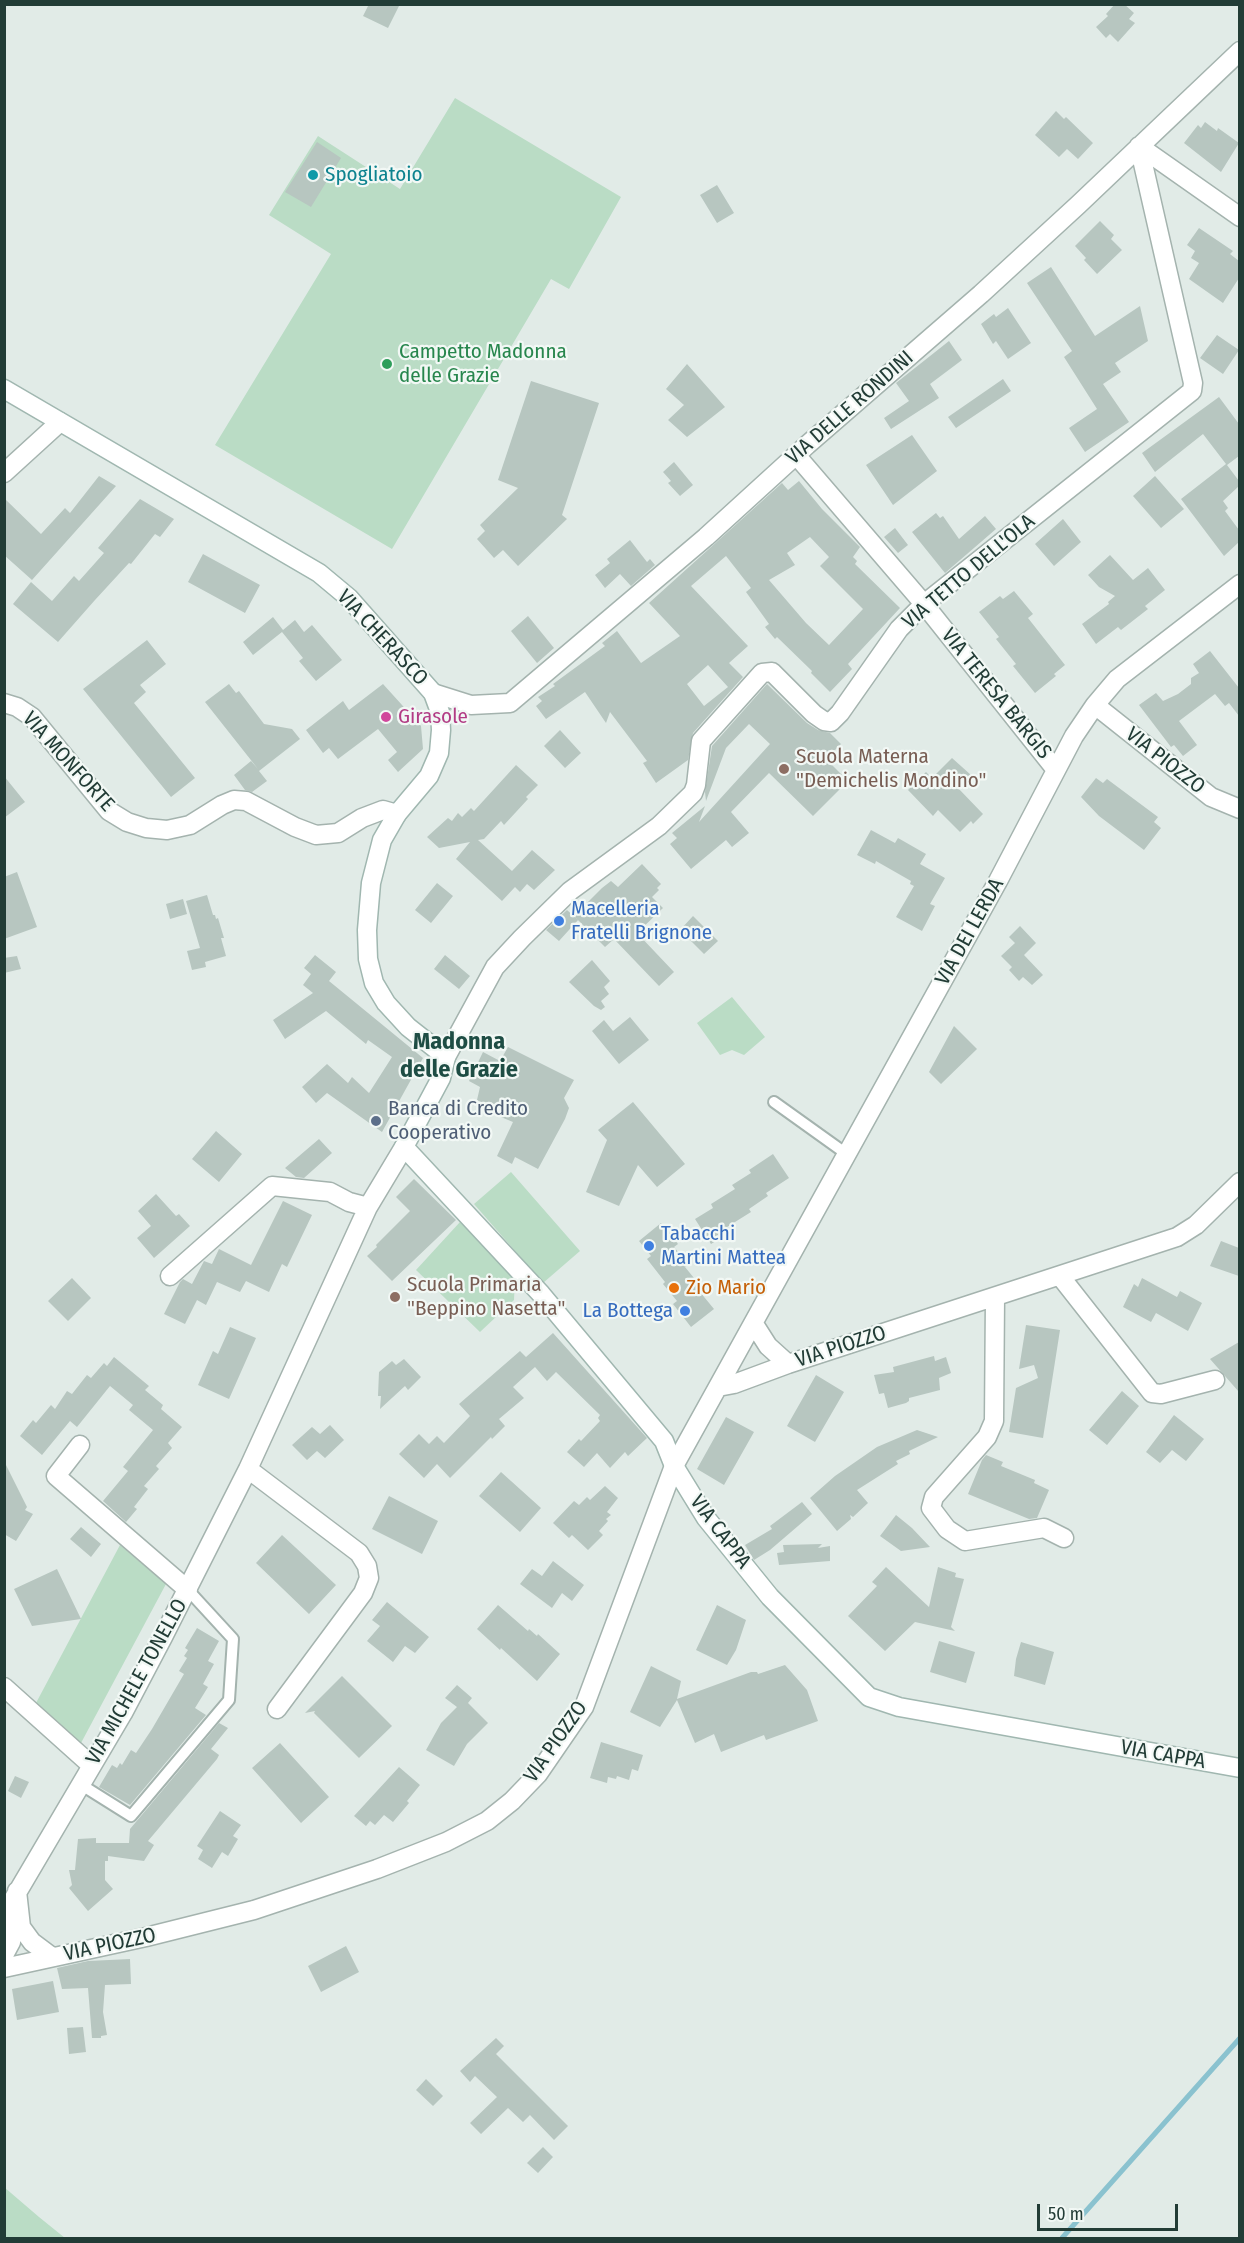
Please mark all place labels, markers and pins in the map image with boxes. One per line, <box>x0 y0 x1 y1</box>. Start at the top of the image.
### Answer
place label: Spogliatoio <box>325 162 423 188</box>
marker: Spogliatoio <box>306 168 320 182</box>
place label: Campetto Madonna delle Grazie <box>399 339 567 389</box>
marker: Campetto Madonna delle Grazie <box>380 357 394 371</box>
place label: Girasole <box>398 704 468 730</box>
marker: Girasole <box>379 710 393 724</box>
place label: Scuola Materna "Demichelis Mondino" <box>796 744 987 794</box>
marker: Scuola Materna "Demichelis Mondino" <box>777 762 791 776</box>
place label: Macelleria Fratelli Brignone <box>571 896 712 946</box>
marker: Macelleria Fratelli Brignone <box>552 914 566 928</box>
place label: Banca di Credito Cooperativo <box>388 1096 528 1146</box>
marker: Banca di Credito Cooperativo <box>369 1114 383 1128</box>
place label: Tabacchi Martini Mattea <box>661 1221 786 1271</box>
marker: Tabacchi Martini Mattea <box>642 1239 656 1253</box>
place label: Scuola Primaria "Beppino Nasetta" <box>407 1272 565 1322</box>
place label: Zio Mario <box>686 1275 766 1301</box>
marker: Zio Mario <box>667 1281 681 1295</box>
marker: Scuola Primaria "Beppino Nasetta" <box>388 1290 402 1304</box>
place label: La Bottega <box>583 1298 673 1324</box>
marker: La Bottega <box>678 1304 692 1318</box>

